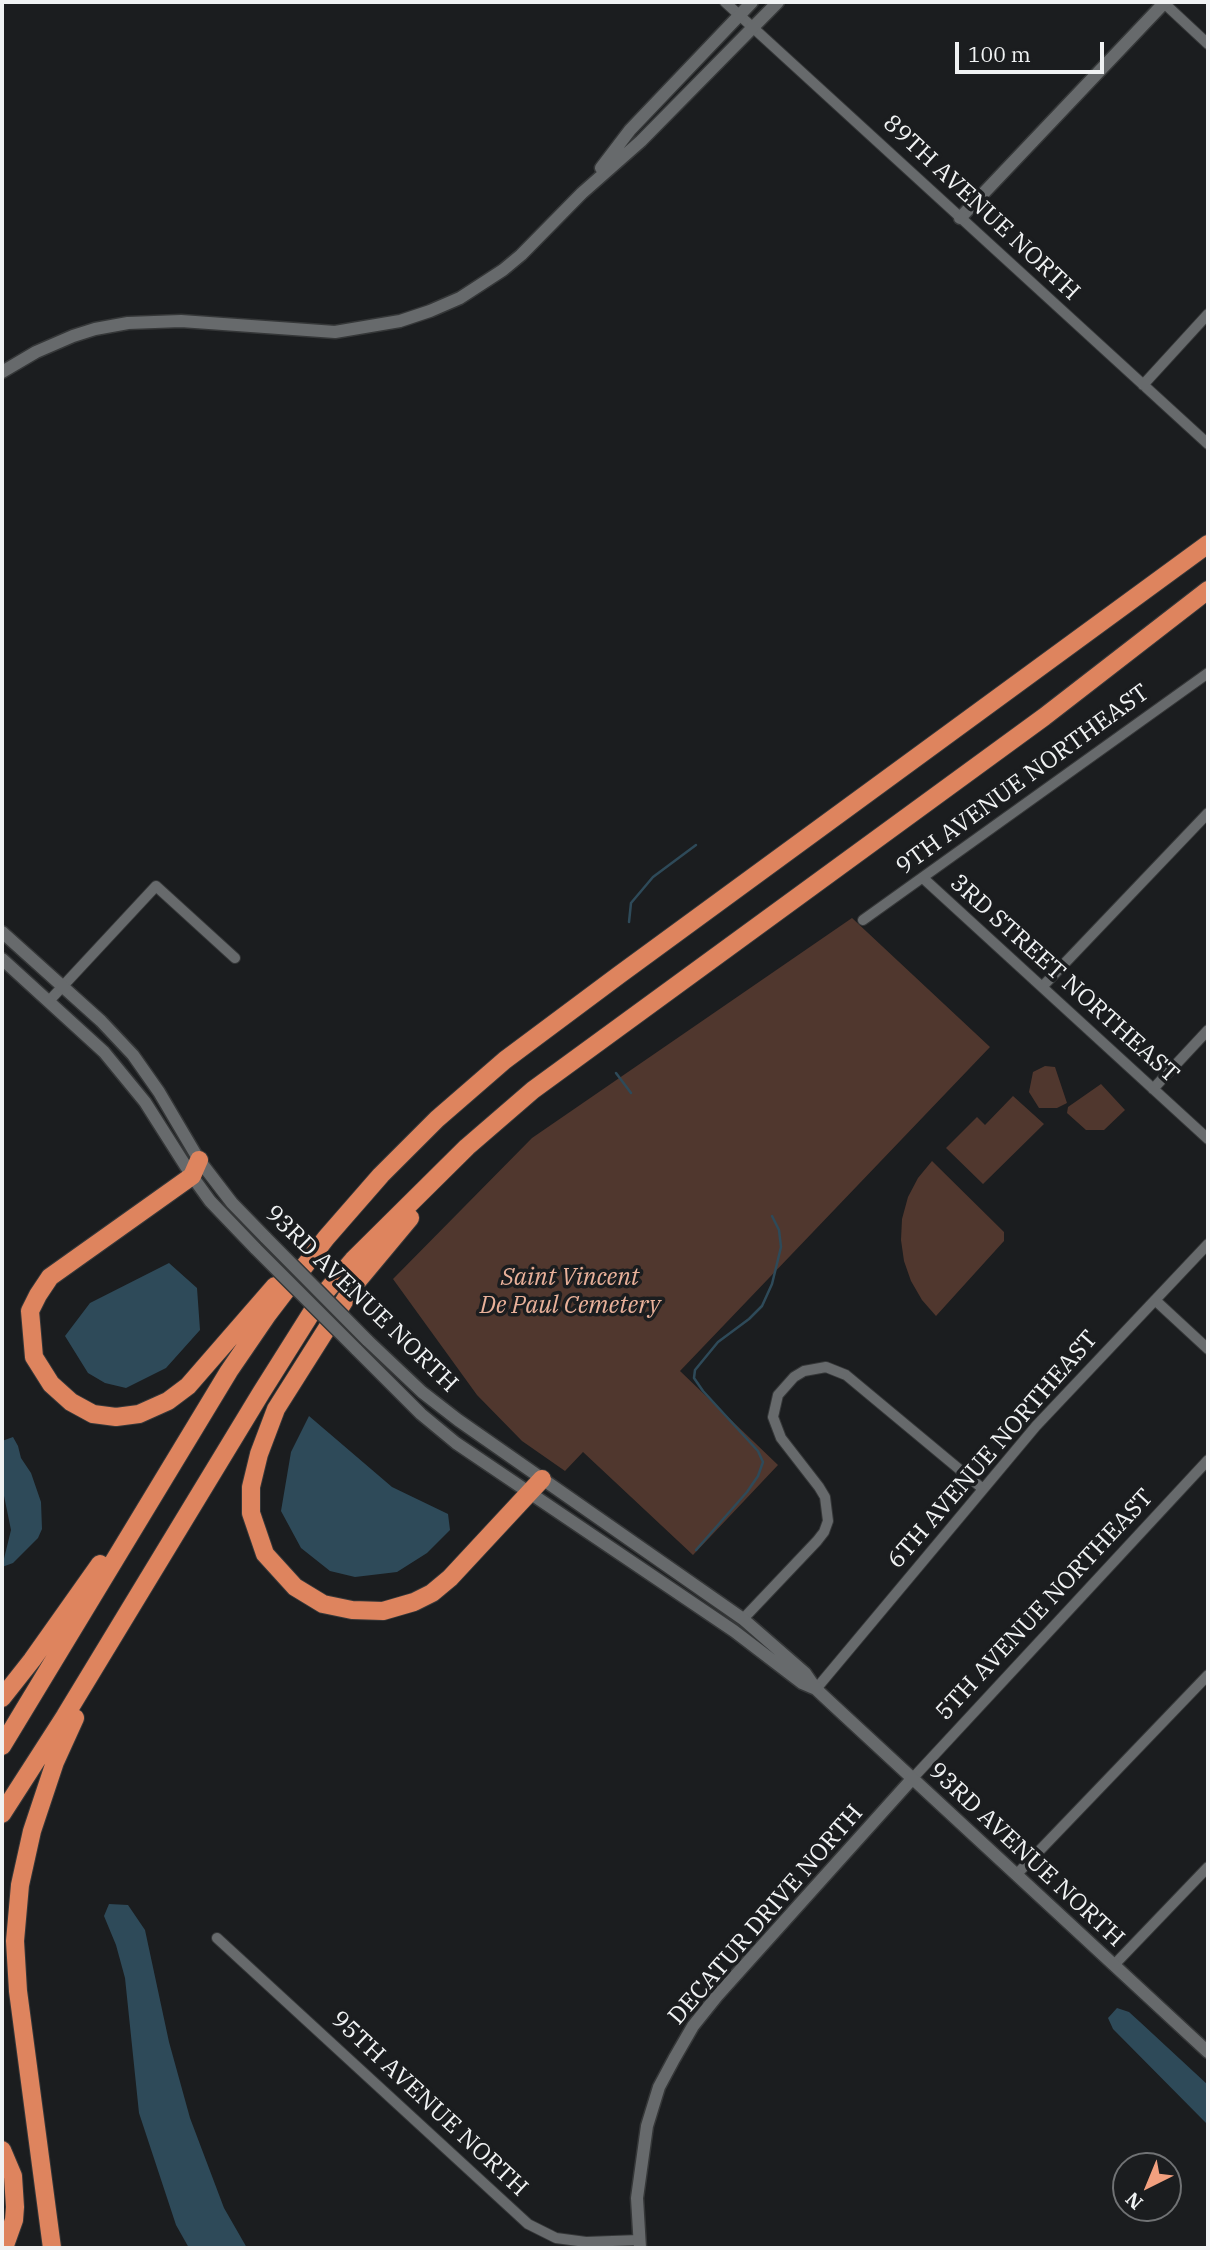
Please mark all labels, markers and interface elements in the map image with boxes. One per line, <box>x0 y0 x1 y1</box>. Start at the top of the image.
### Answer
scale bar <box>958 28 1107 72</box>
text: 100 m <box>968 40 1031 68</box>
street label: 89TH AVENUE NORTH <box>877 109 1085 307</box>
street label: 9TH AVENUE NORTHEAST <box>891 679 1155 881</box>
street label: 3RD STREET NORTHEAST <box>944 869 1184 1089</box>
street label: 93RD AVENUE NORTH <box>258 1199 464 1399</box>
park label: Saint Vincent De Paul Cemetery <box>480 1264 660 1320</box>
street label: 6TH AVENUE NORTHEAST <box>882 1325 1104 1575</box>
street label: 5TH AVENUE NORTHEAST <box>930 1483 1160 1727</box>
street label: 93RD AVENUE NORTH <box>922 1757 1130 1953</box>
street label: DECATUR DRIVE NORTH <box>663 1799 869 2031</box>
street label: 95TH AVENUE NORTH <box>325 2005 533 2203</box>
north arrow <box>1112 2152 1182 2222</box>
text: N <box>1120 2187 1148 2215</box>

